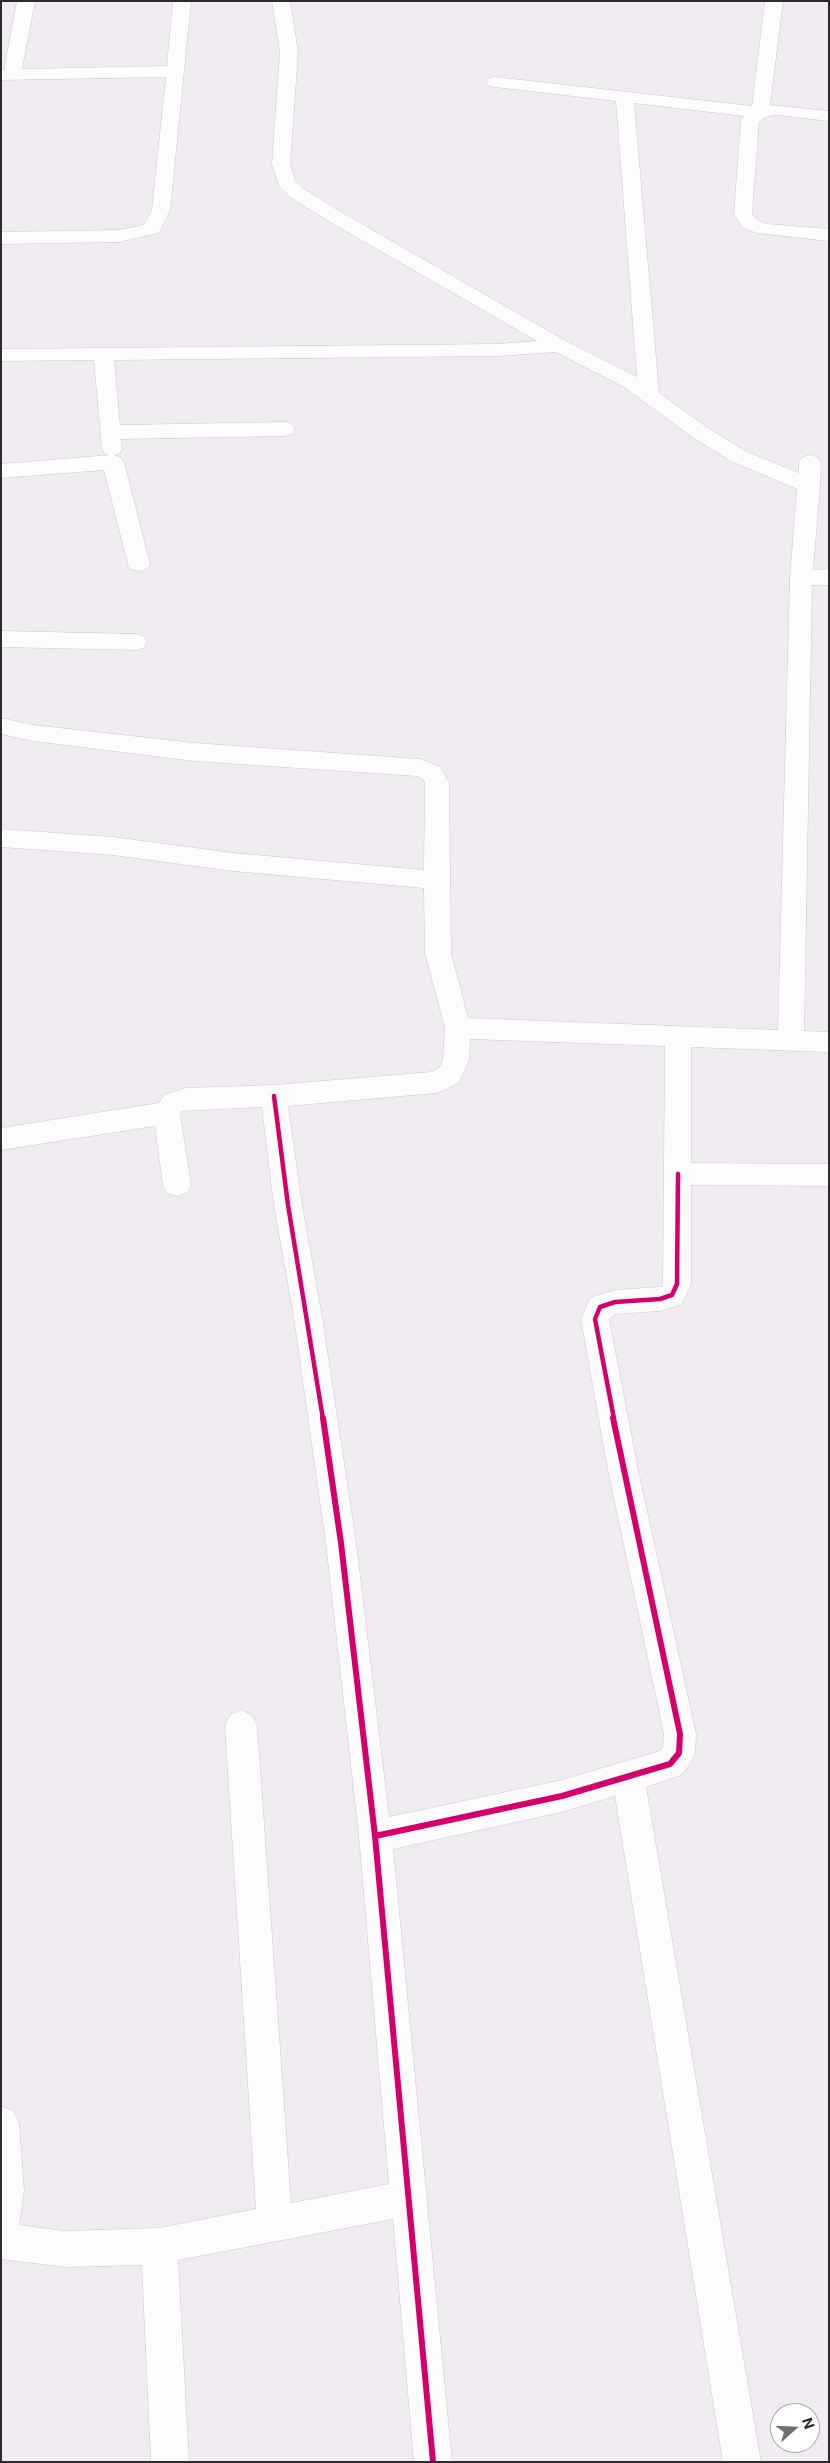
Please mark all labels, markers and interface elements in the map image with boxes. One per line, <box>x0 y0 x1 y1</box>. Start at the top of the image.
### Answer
north arrow <box>770 2403 820 2453</box>
text: N <box>799 2415 818 2431</box>

